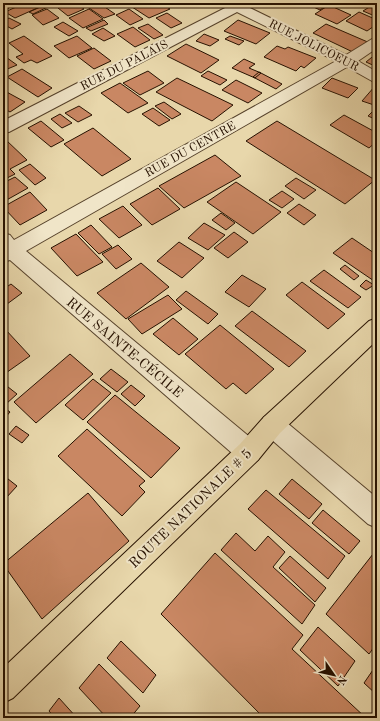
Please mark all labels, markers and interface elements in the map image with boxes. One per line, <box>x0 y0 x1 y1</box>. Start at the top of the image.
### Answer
street label: RUE JOLICOEUR <box>267 18 361 74</box>
street label: RUE DU PALAIS <box>79 39 170 93</box>
street label: RUE DU CENTRE <box>143 120 238 180</box>
street label: RUE SAINTE-CÉCILE <box>63 293 187 400</box>
street label: ROUTE NATIONALE # 5 <box>127 446 255 571</box>
north arrow <box>314 655 354 695</box>
text: N <box>334 673 348 687</box>

